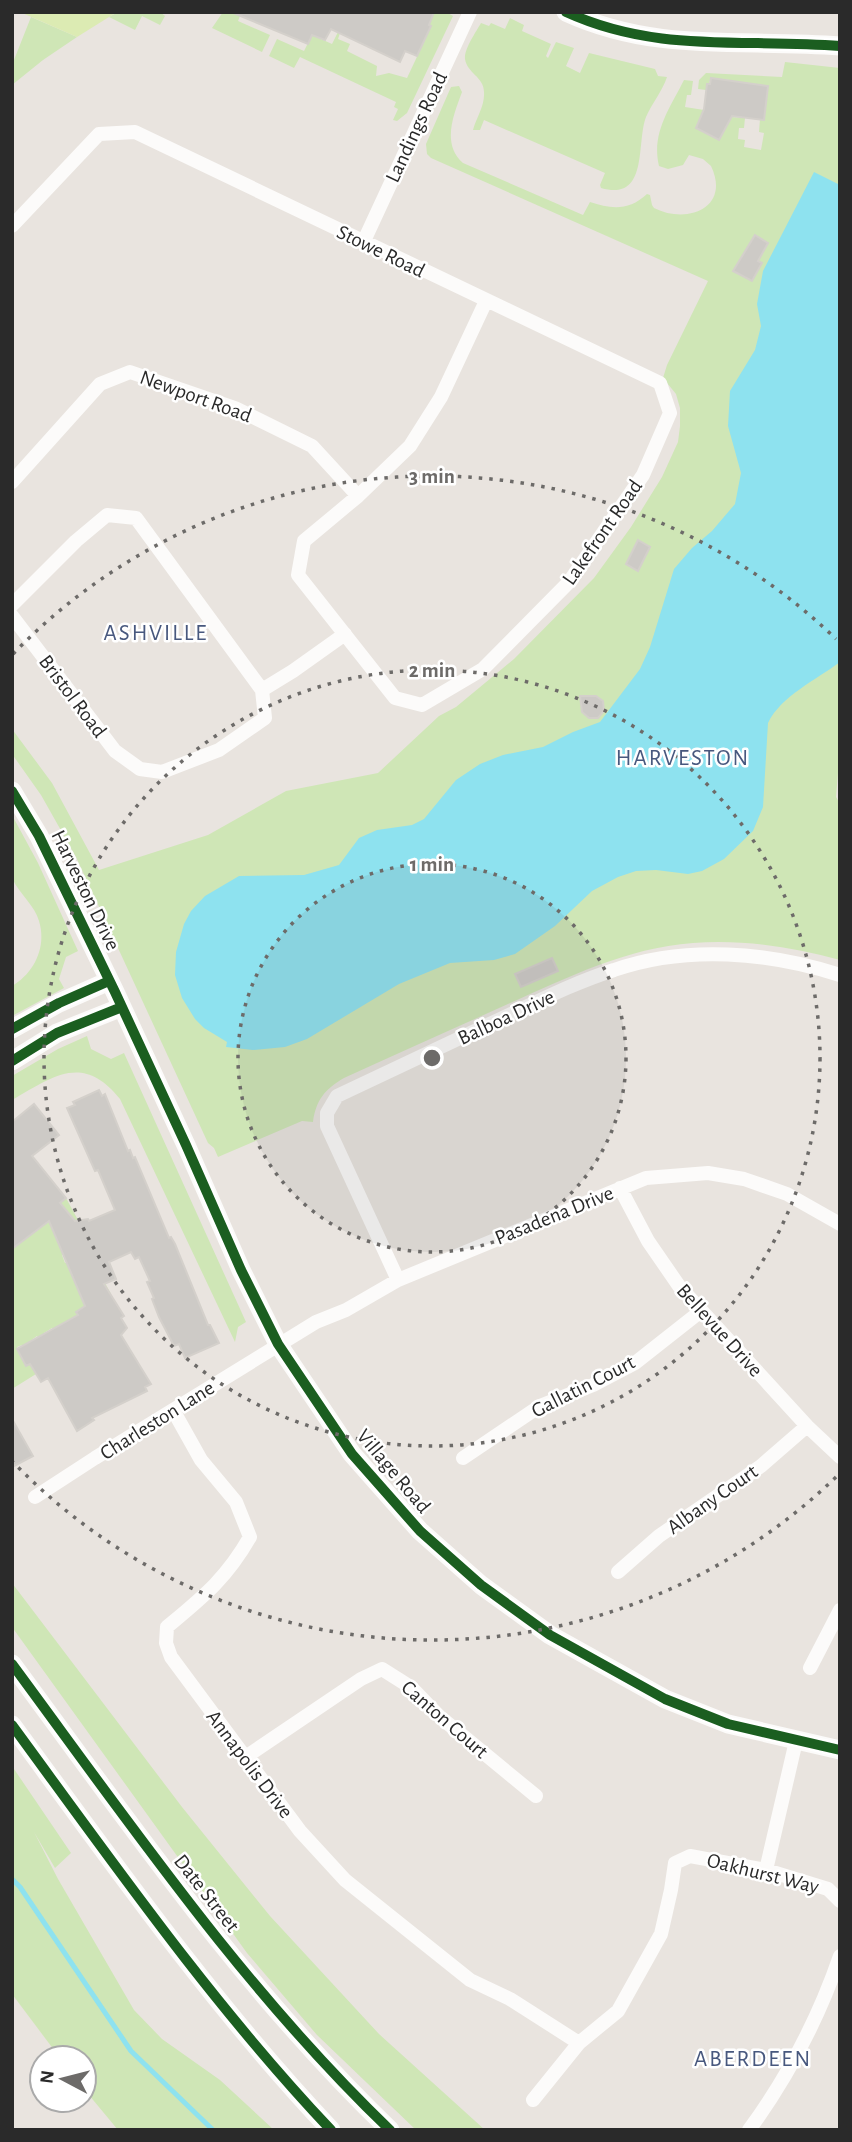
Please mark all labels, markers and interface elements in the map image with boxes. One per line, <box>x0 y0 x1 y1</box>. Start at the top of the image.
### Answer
street label: Landings Road <box>382 69 451 186</box>
street label: Stowe Road <box>333 221 428 282</box>
street label: Newport Road <box>137 367 255 426</box>
text: 3 min <box>409 466 455 487</box>
street label: Lakefront Road <box>558 476 646 589</box>
district label: ASHVILLE <box>104 622 208 645</box>
street label: Bristol Road <box>35 651 110 742</box>
text: 2 min <box>409 660 455 681</box>
district label: HARVESTON <box>616 747 750 770</box>
street label: Harveston Drive <box>47 827 124 954</box>
text: 1 min <box>410 854 454 875</box>
street label: Balboa Drive <box>455 986 558 1049</box>
centre of rings <box>420 1046 444 1070</box>
street label: Pasadena Drive <box>492 1182 616 1249</box>
street label: Bellevue Drive <box>673 1280 767 1381</box>
street label: Gallatin Court <box>528 1351 639 1421</box>
street label: Charleston Lane <box>96 1377 218 1464</box>
street label: Village Road <box>353 1425 435 1517</box>
street label: Albany Court <box>663 1460 762 1538</box>
street label: Canton Court <box>397 1676 492 1763</box>
street label: Annapolis Drive <box>202 1706 297 1822</box>
street label: Oakhurst Way <box>705 1849 821 1898</box>
street label: Date Street <box>170 1850 243 1936</box>
north arrow <box>28 2044 98 2114</box>
district label: ABERDEEN <box>694 2048 812 2071</box>
text: N <box>37 2069 58 2085</box>

